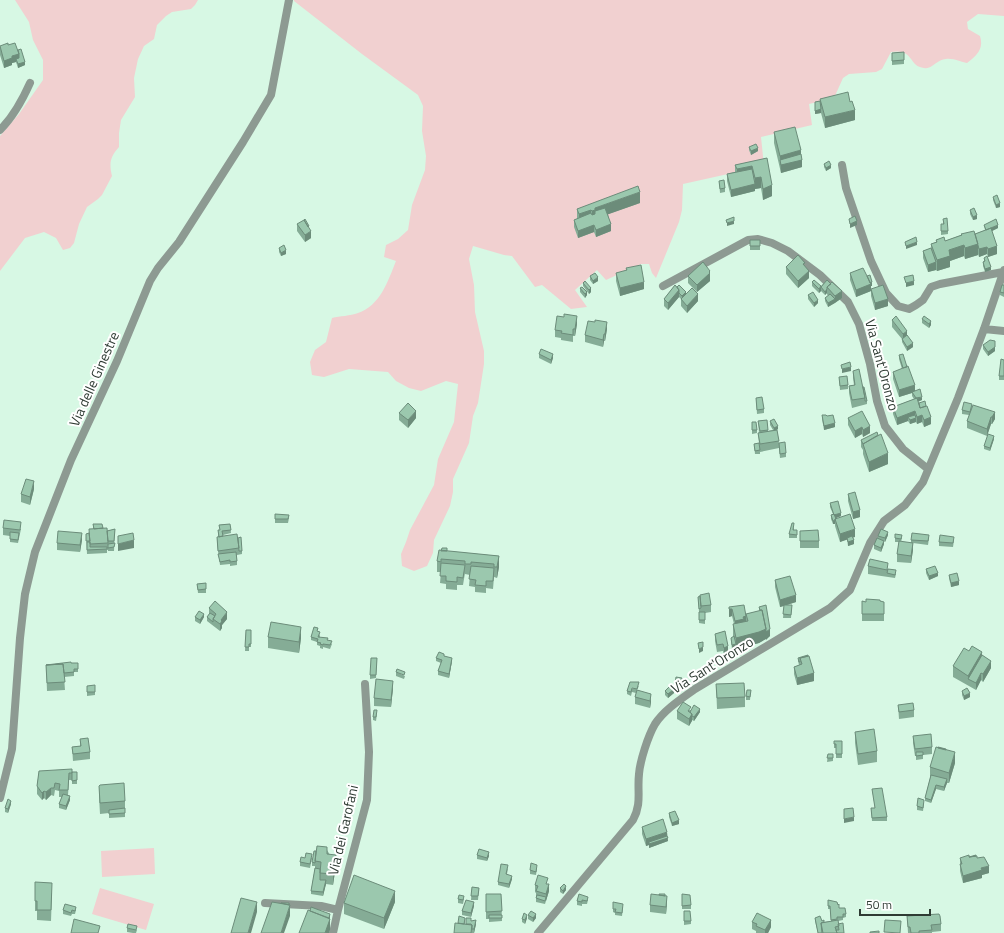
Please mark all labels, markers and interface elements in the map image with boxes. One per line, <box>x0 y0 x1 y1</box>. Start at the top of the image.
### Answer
street label: Via Sant'Oronzo <box>860 317 905 413</box>
street label: Via delle Ginestre <box>63 328 124 430</box>
street label: Via Sant'Oronzo <box>666 631 757 698</box>
street label: Via dei Garofani <box>322 783 363 877</box>
scale bar <box>860 891 930 917</box>
text: 50 m <box>866 895 892 914</box>

